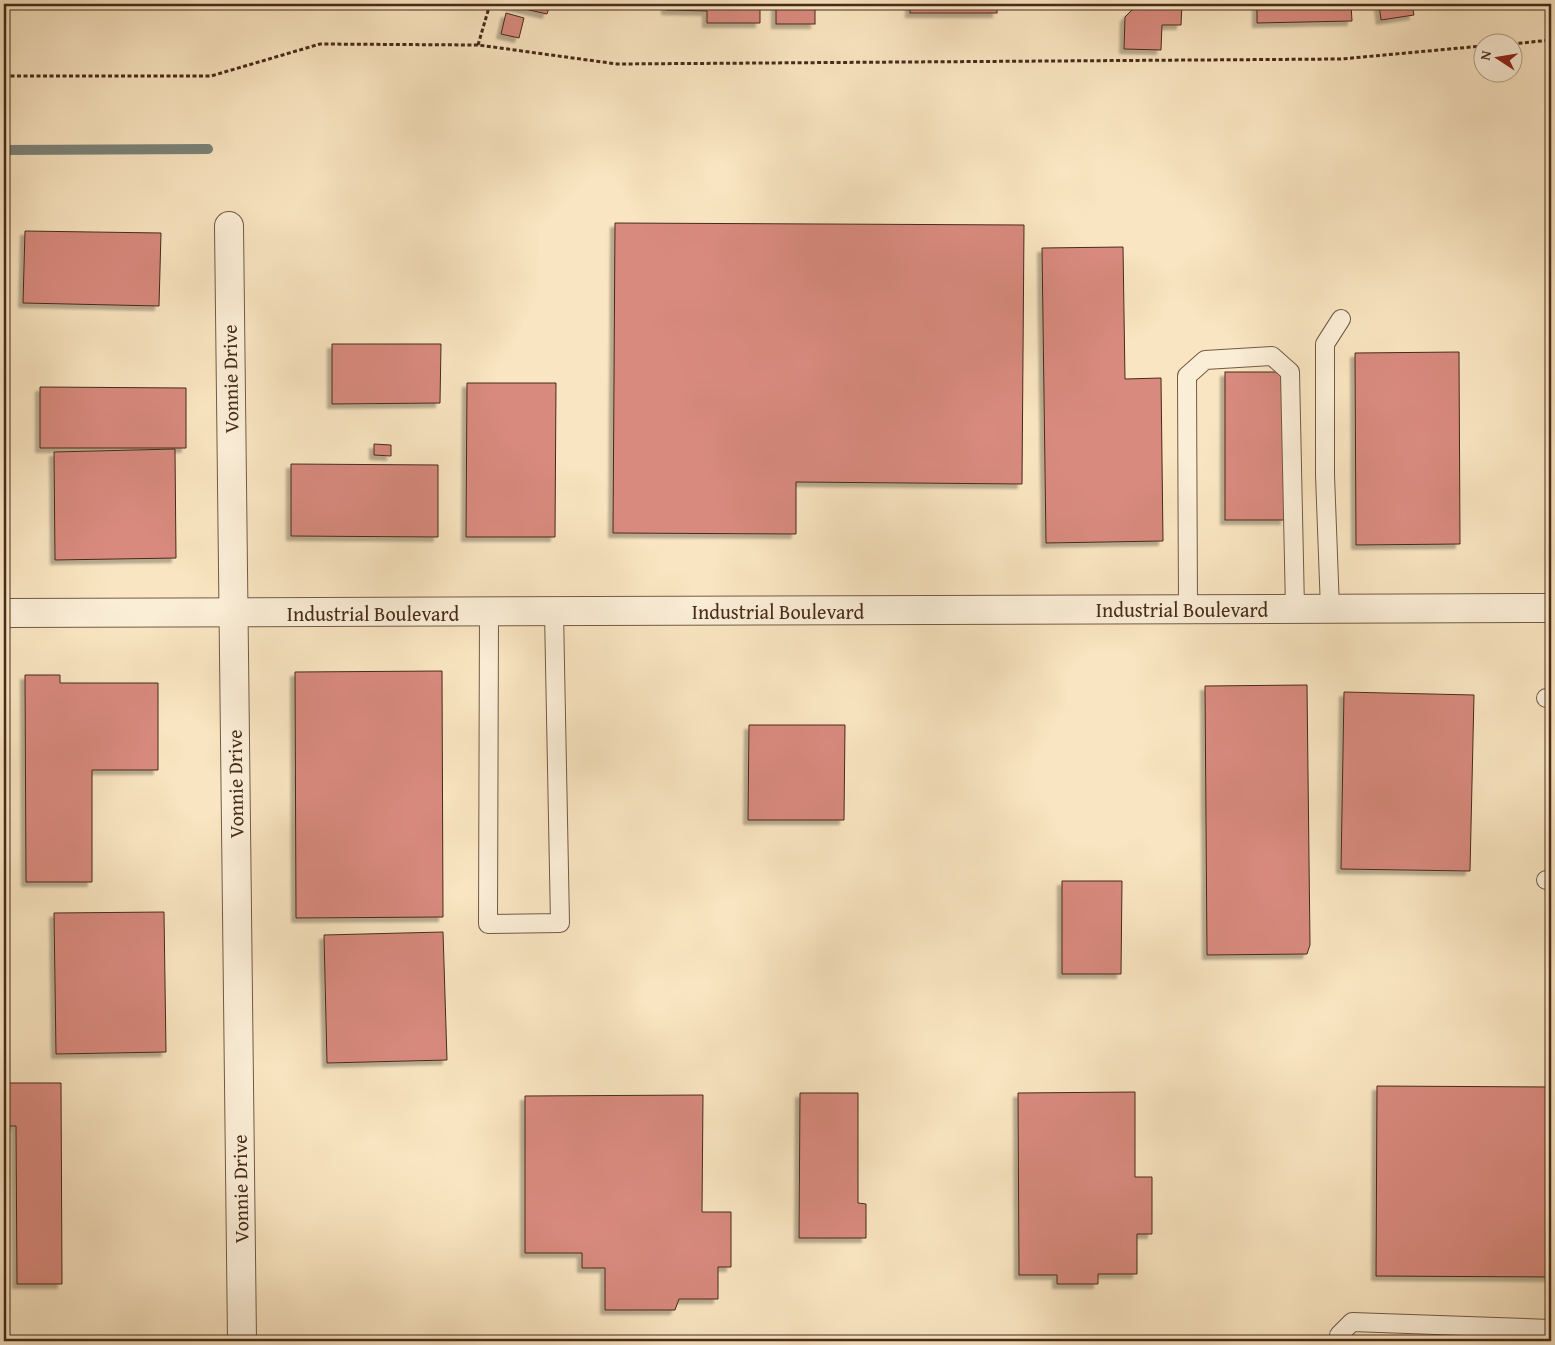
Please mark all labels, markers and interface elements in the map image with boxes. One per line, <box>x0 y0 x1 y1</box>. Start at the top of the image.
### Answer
north arrow <box>1472 32 1522 82</box>
text: N <box>1475 48 1496 62</box>
street label: Vonnie Drive <box>215 324 245 434</box>
street label: Industrial Boulevard <box>1096 595 1268 624</box>
street label: Industrial Boulevard <box>692 597 864 626</box>
street label: Industrial Boulevard <box>287 599 459 628</box>
street label: Vonnie Drive <box>220 729 250 839</box>
street label: Vonnie Drive <box>225 1134 255 1244</box>

